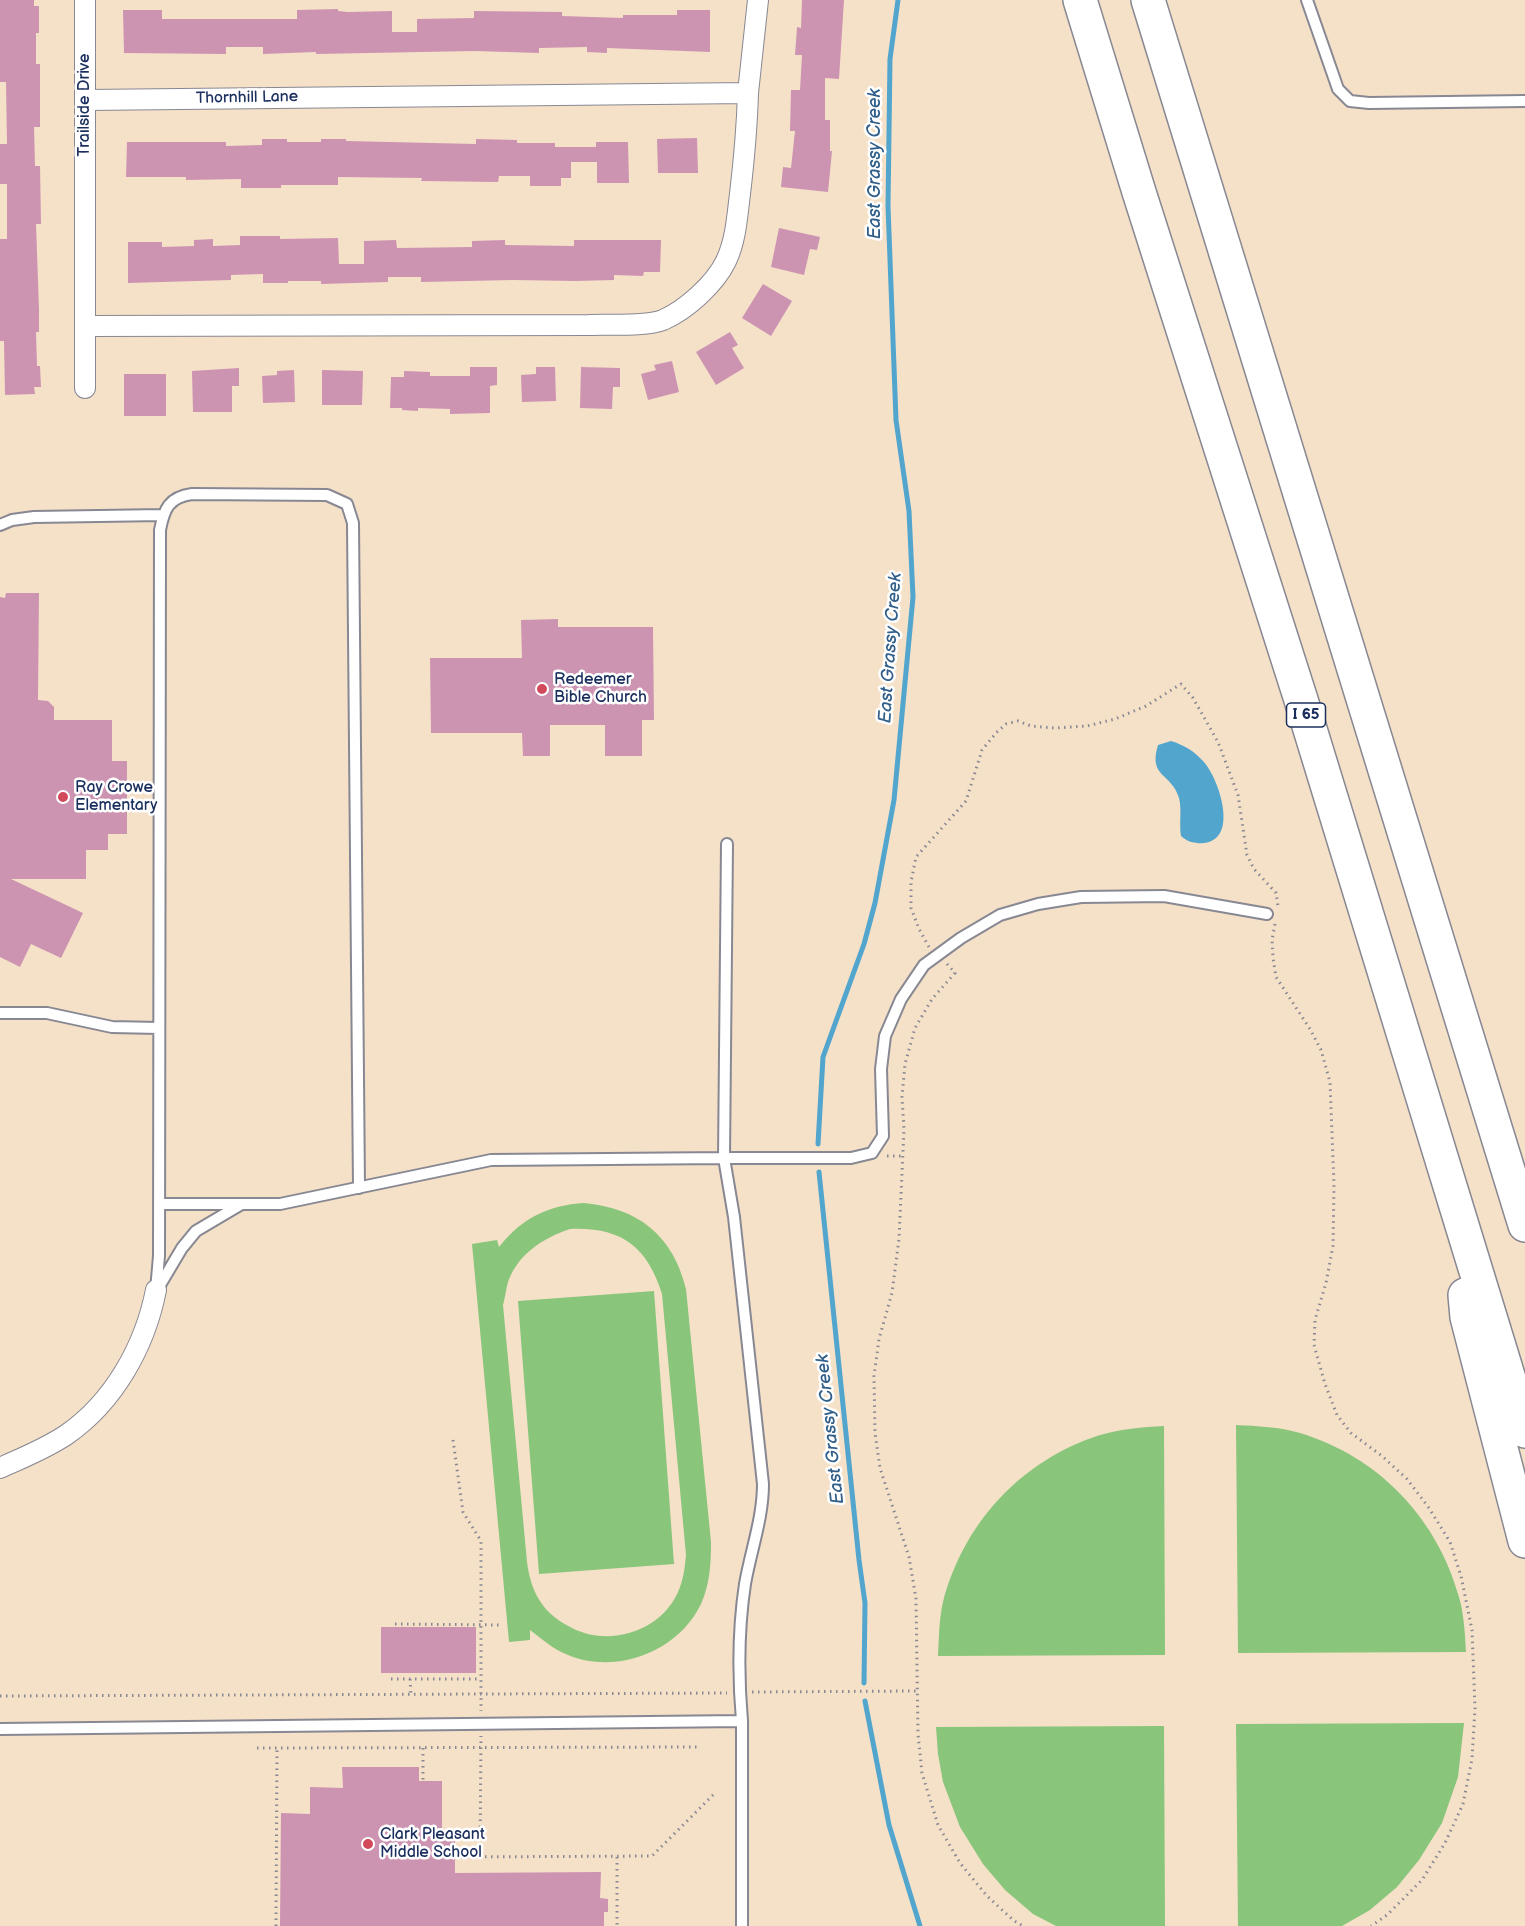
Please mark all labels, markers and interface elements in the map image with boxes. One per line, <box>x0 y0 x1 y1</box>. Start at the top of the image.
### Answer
street label: Trailside Drive <box>75 54 95 156</box>
street label: Thornhill Lane <box>196 88 298 108</box>
water label: East Grassy Creek <box>864 89 886 239</box>
water label: East Grassy Creek <box>875 572 907 724</box>
place label: Redeemer Bible Church <box>554 670 647 708</box>
marker: Redeemer Bible Church <box>535 682 549 696</box>
road number: I 65 <box>1286 703 1326 727</box>
place label: Ray Crowe Elementary <box>75 778 158 816</box>
marker: Ray Crowe Elementary <box>56 790 70 804</box>
water label: East Grassy Creek <box>812 1353 850 1505</box>
place label: Clark Pleasant Middle School <box>380 1825 485 1863</box>
marker: Clark Pleasant Middle School <box>361 1837 375 1851</box>

